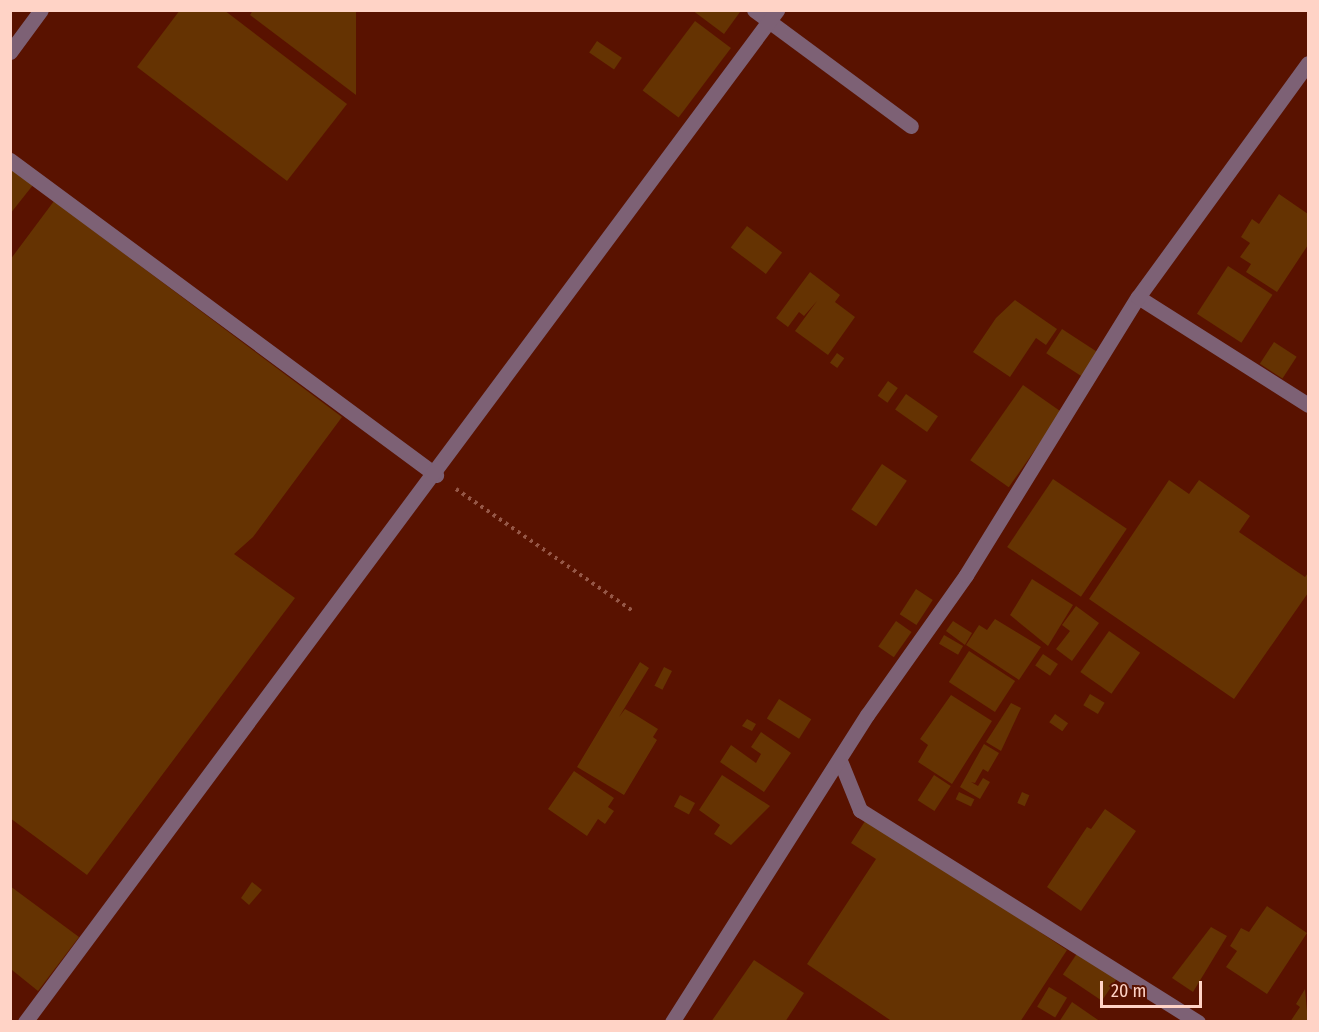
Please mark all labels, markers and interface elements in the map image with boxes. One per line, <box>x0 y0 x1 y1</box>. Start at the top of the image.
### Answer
scale bar <box>1103 969 1205 1007</box>
text: 20 m <box>1111 980 1146 1002</box>

